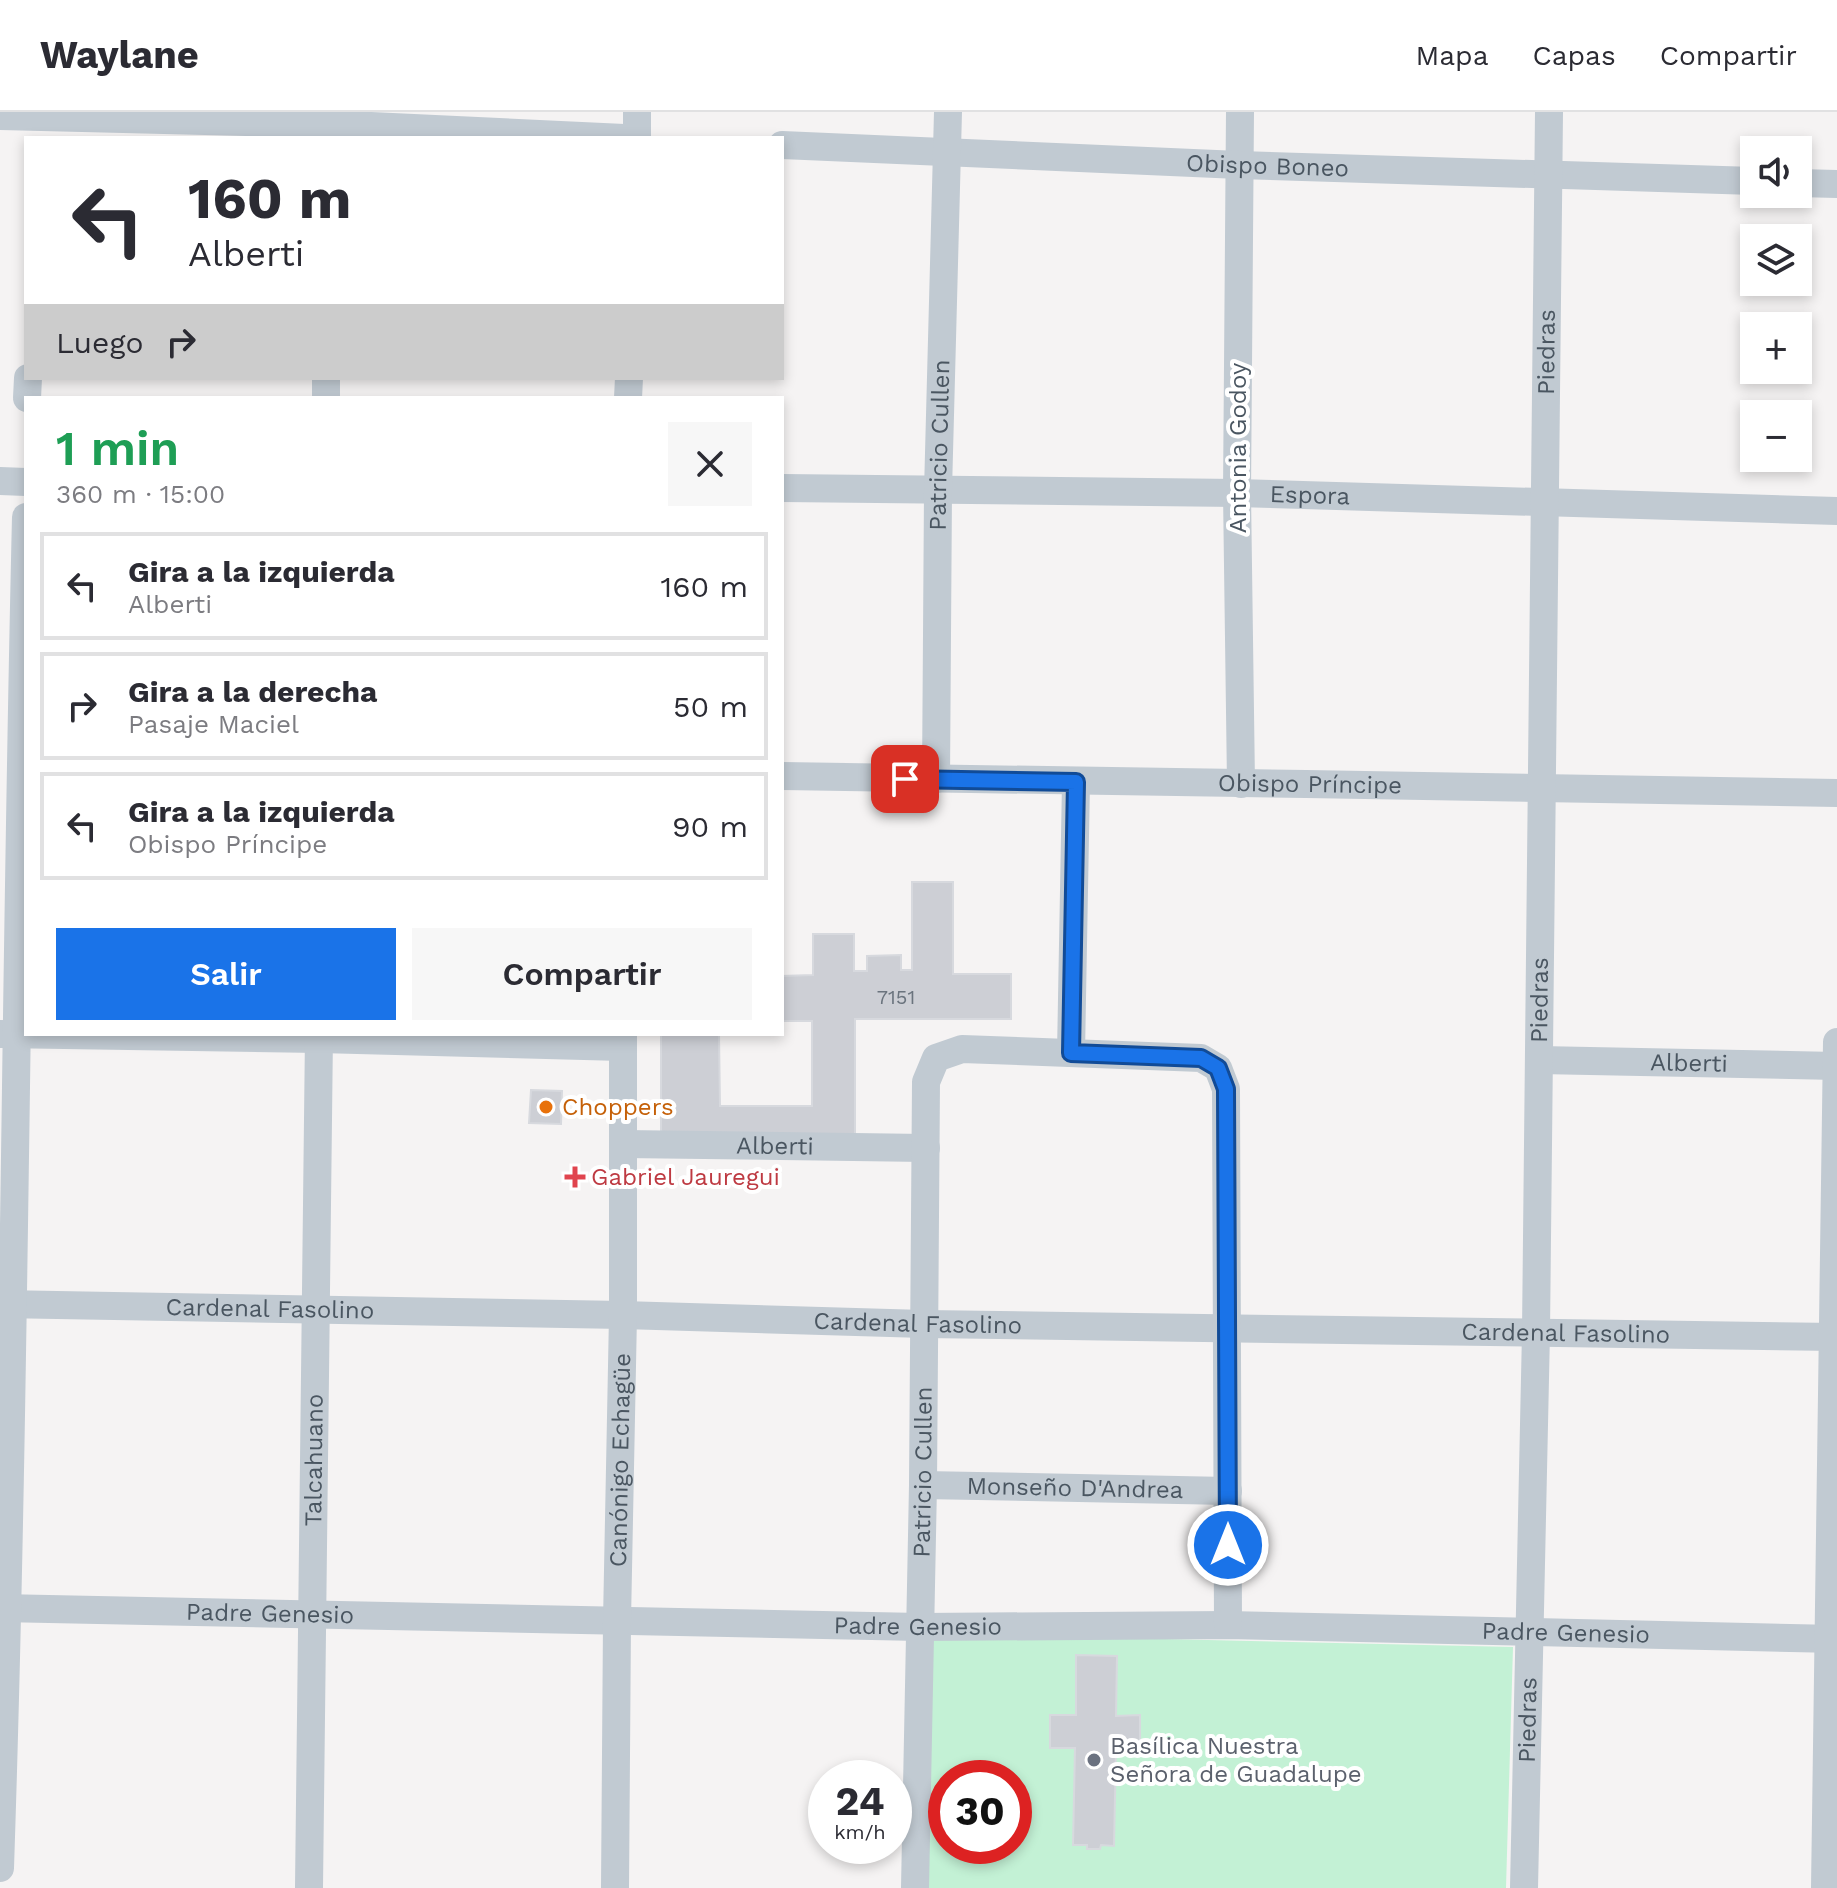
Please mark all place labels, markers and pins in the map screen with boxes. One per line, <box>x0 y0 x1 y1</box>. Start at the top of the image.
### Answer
pin <box>871 745 939 813</box>
place label: Choppers <box>562 1093 674 1121</box>
marker: Choppers <box>537 1098 555 1116</box>
place label: Gabriel Jauregui <box>591 1163 780 1191</box>
marker: Gabriel Jauregui <box>566 1168 584 1186</box>
place label: Basílica Nuestra Señora de Guadalupe <box>1110 1732 1362 1788</box>
marker: Basílica Nuestra Señora de Guadalupe <box>1085 1751 1103 1769</box>

